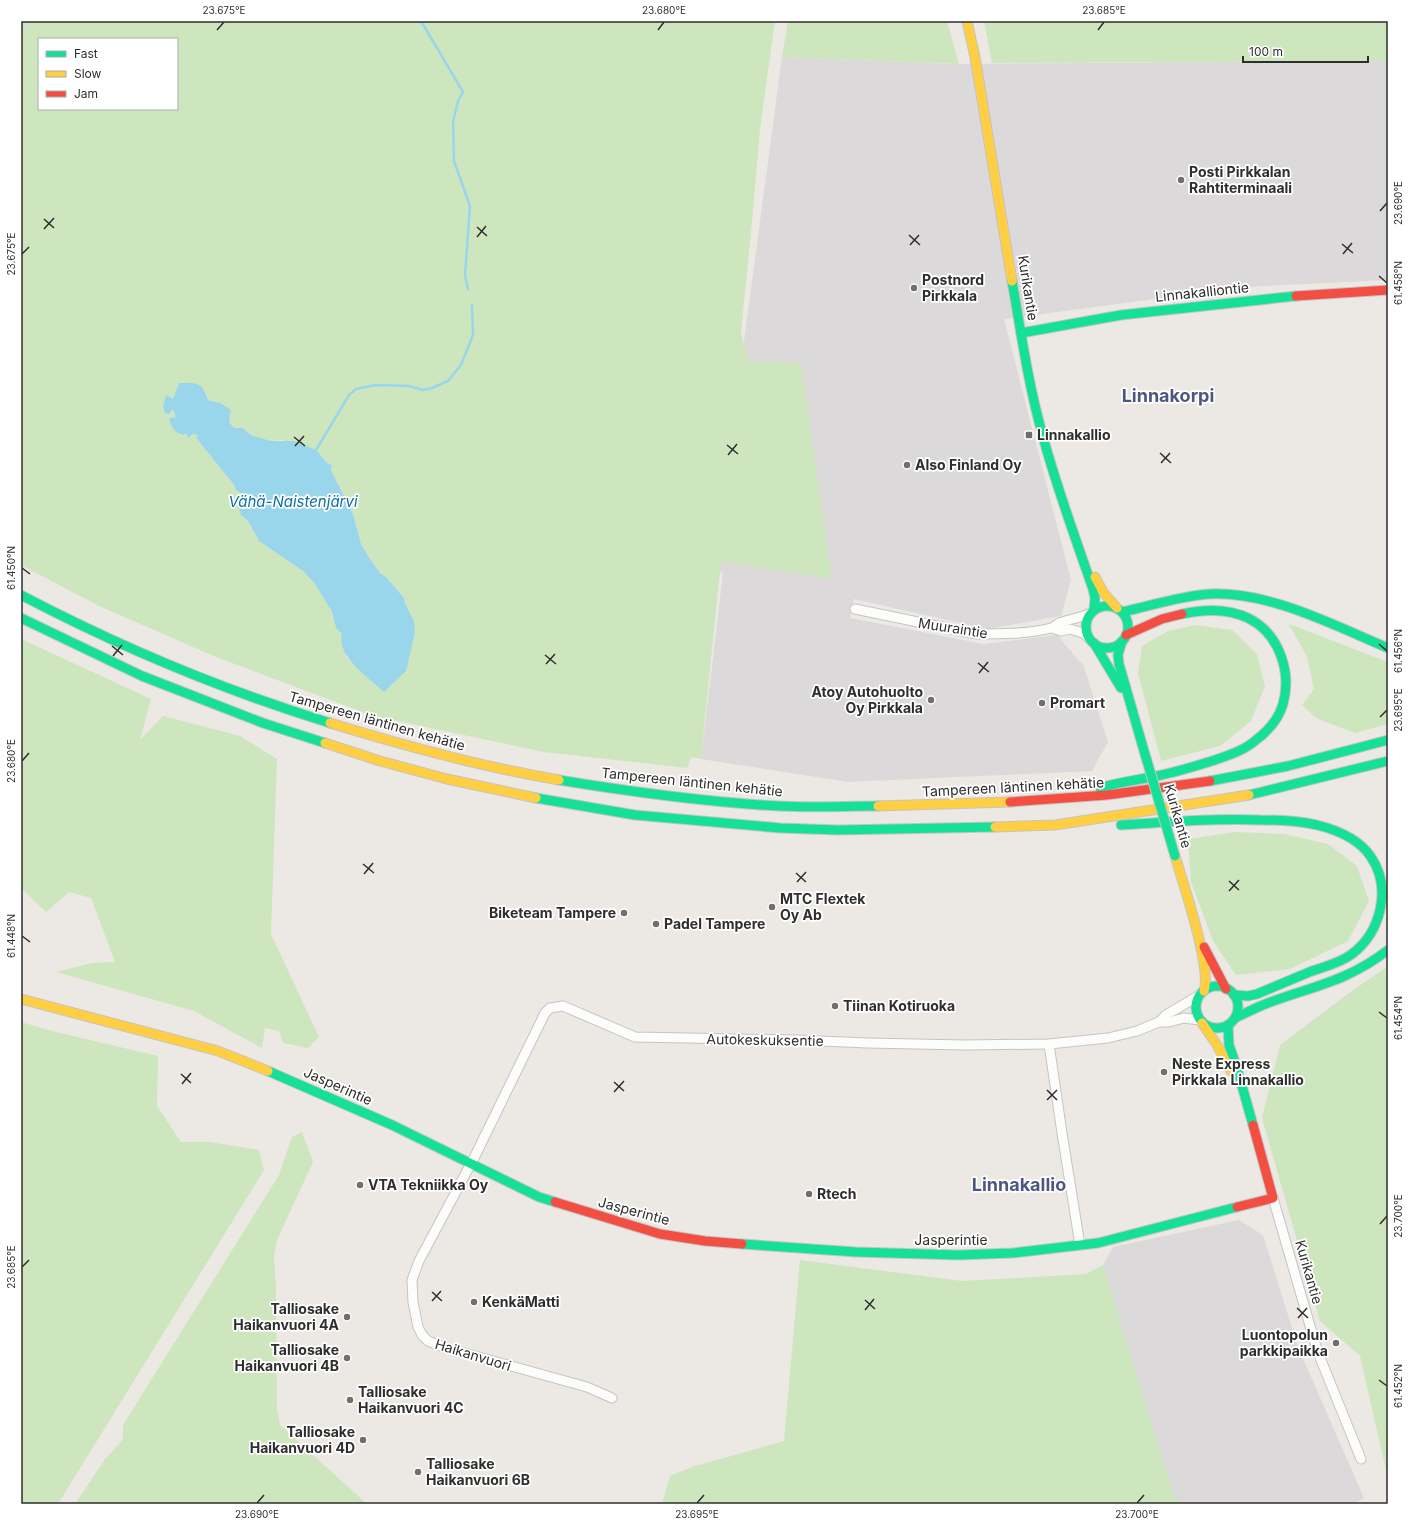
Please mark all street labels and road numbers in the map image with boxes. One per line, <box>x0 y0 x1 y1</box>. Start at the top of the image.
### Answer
street label: Kurikantie <box>1015 254 1042 322</box>
street label: Linnakalliontie <box>1154 278 1250 305</box>
street label: Muuraintie <box>917 614 989 641</box>
street label: Tampereen läntinen kehätie <box>287 687 467 754</box>
street label: Tampereen läntinen kehätie <box>600 764 784 799</box>
street label: Tampereen läntinen kehätie <box>921 773 1104 800</box>
street label: Kurikantie <box>1161 782 1196 850</box>
street label: Autokeskuksentie <box>706 1030 824 1049</box>
street label: Jasperintie <box>301 1063 375 1108</box>
street label: Jasperintie <box>597 1193 672 1228</box>
street label: Jasperintie <box>914 1231 988 1248</box>
street label: Kurikantie <box>1292 1238 1327 1306</box>
street label: Haikanvuori <box>433 1335 513 1374</box>

